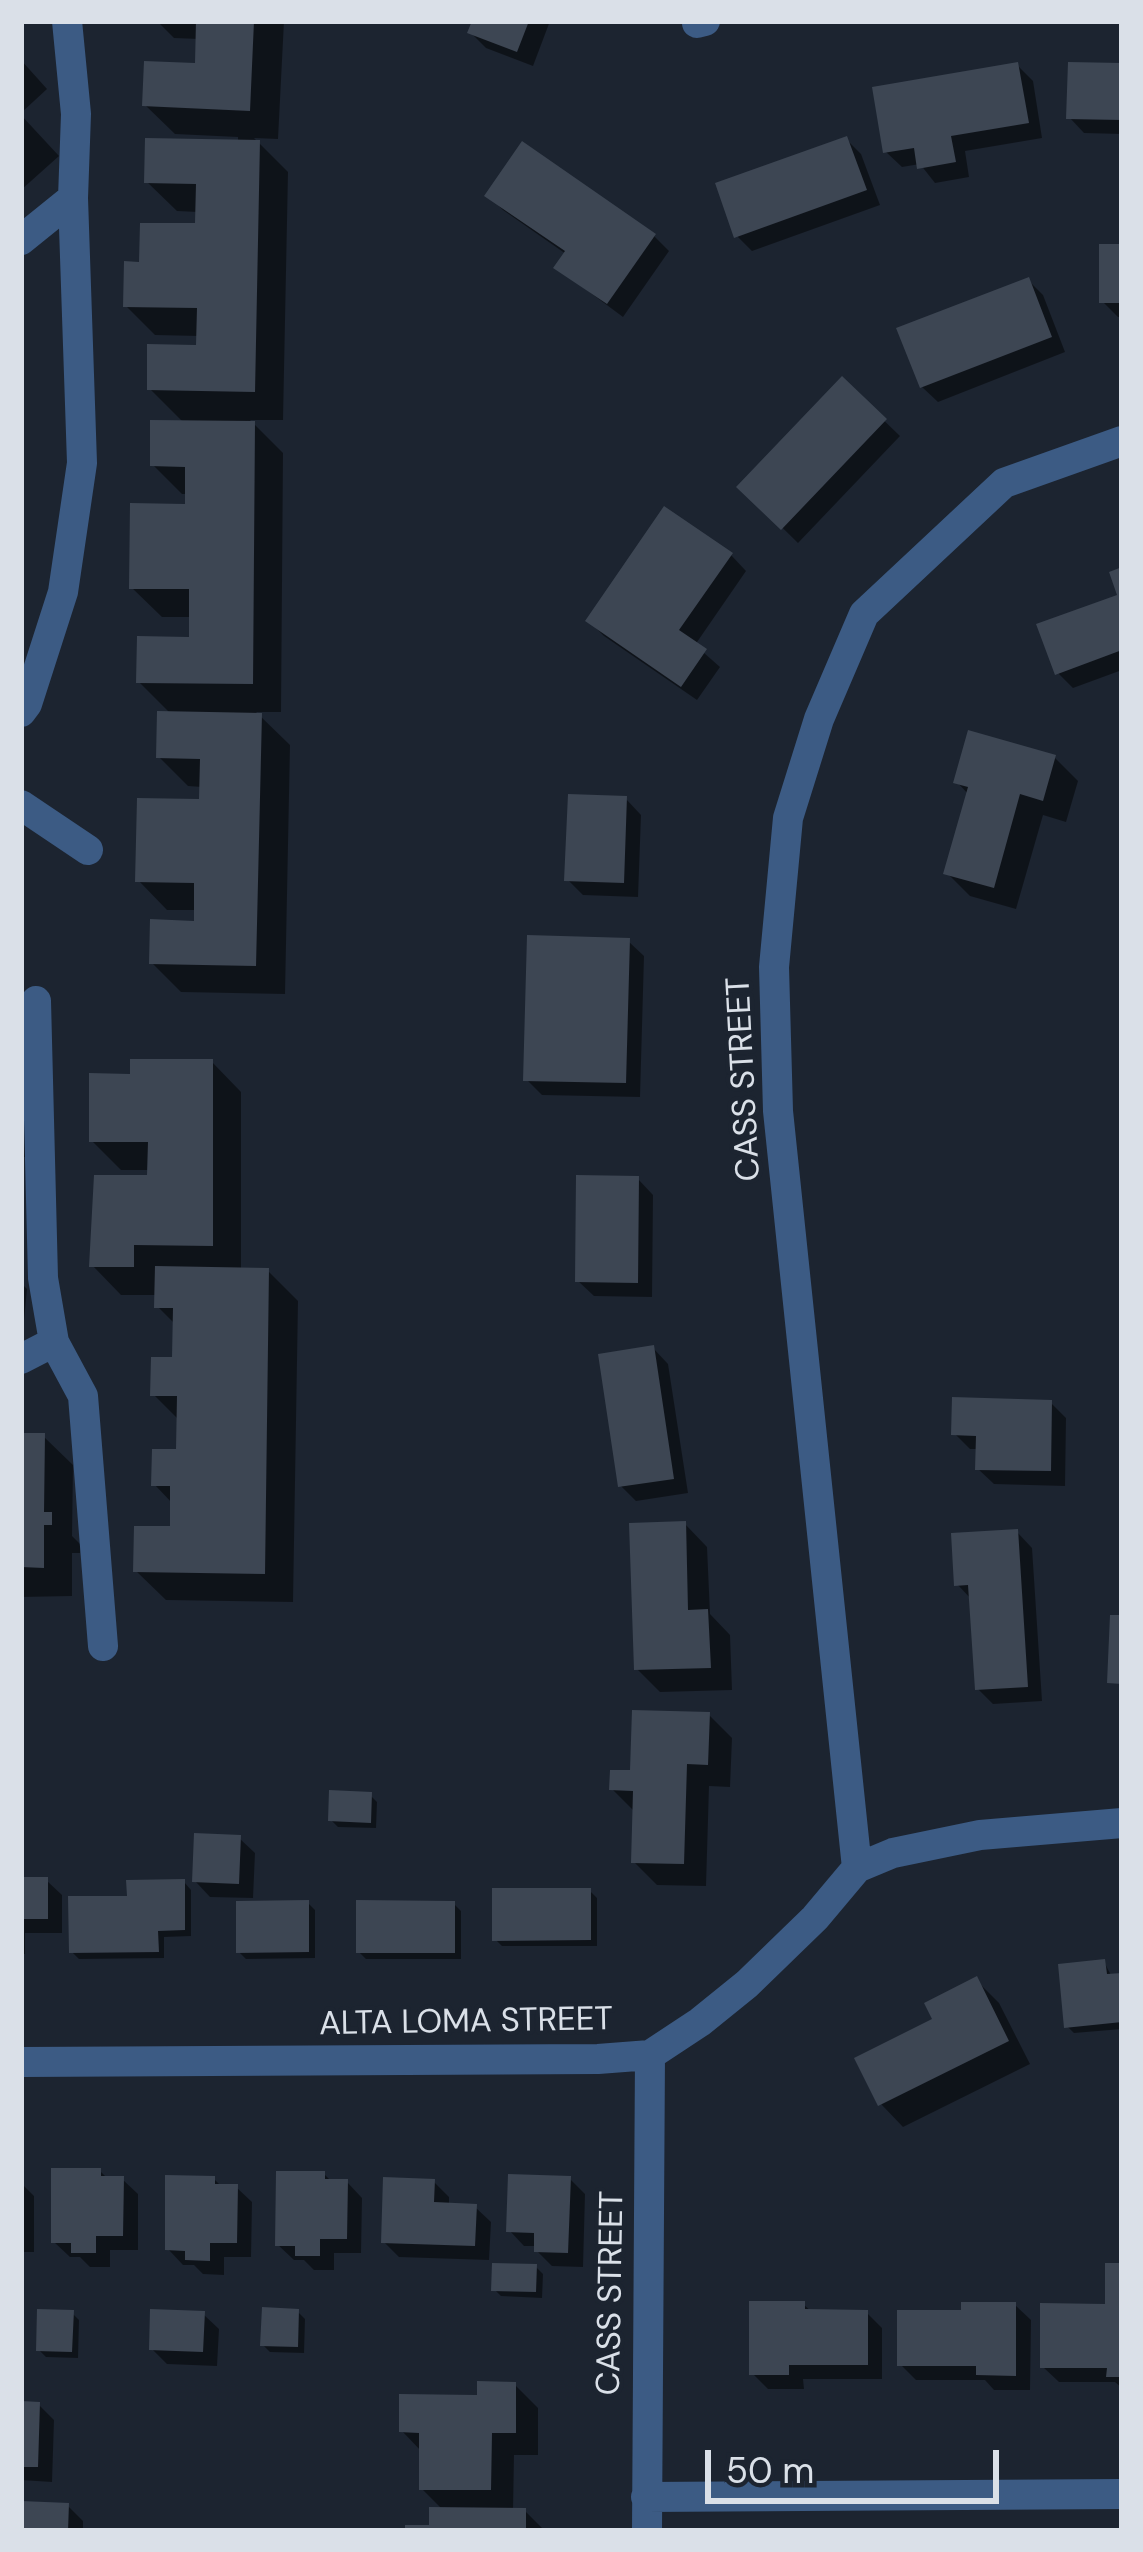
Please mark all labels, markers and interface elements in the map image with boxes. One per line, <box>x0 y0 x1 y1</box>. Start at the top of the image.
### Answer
street label: CASS STREET <box>720 976 770 1182</box>
street label: ALTA LOMA STREET <box>319 2001 613 2045</box>
street label: CASS STREET <box>590 2190 634 2396</box>
scale bar <box>711 2426 1005 2500</box>
text: 50 m <box>726 2447 814 2494</box>

